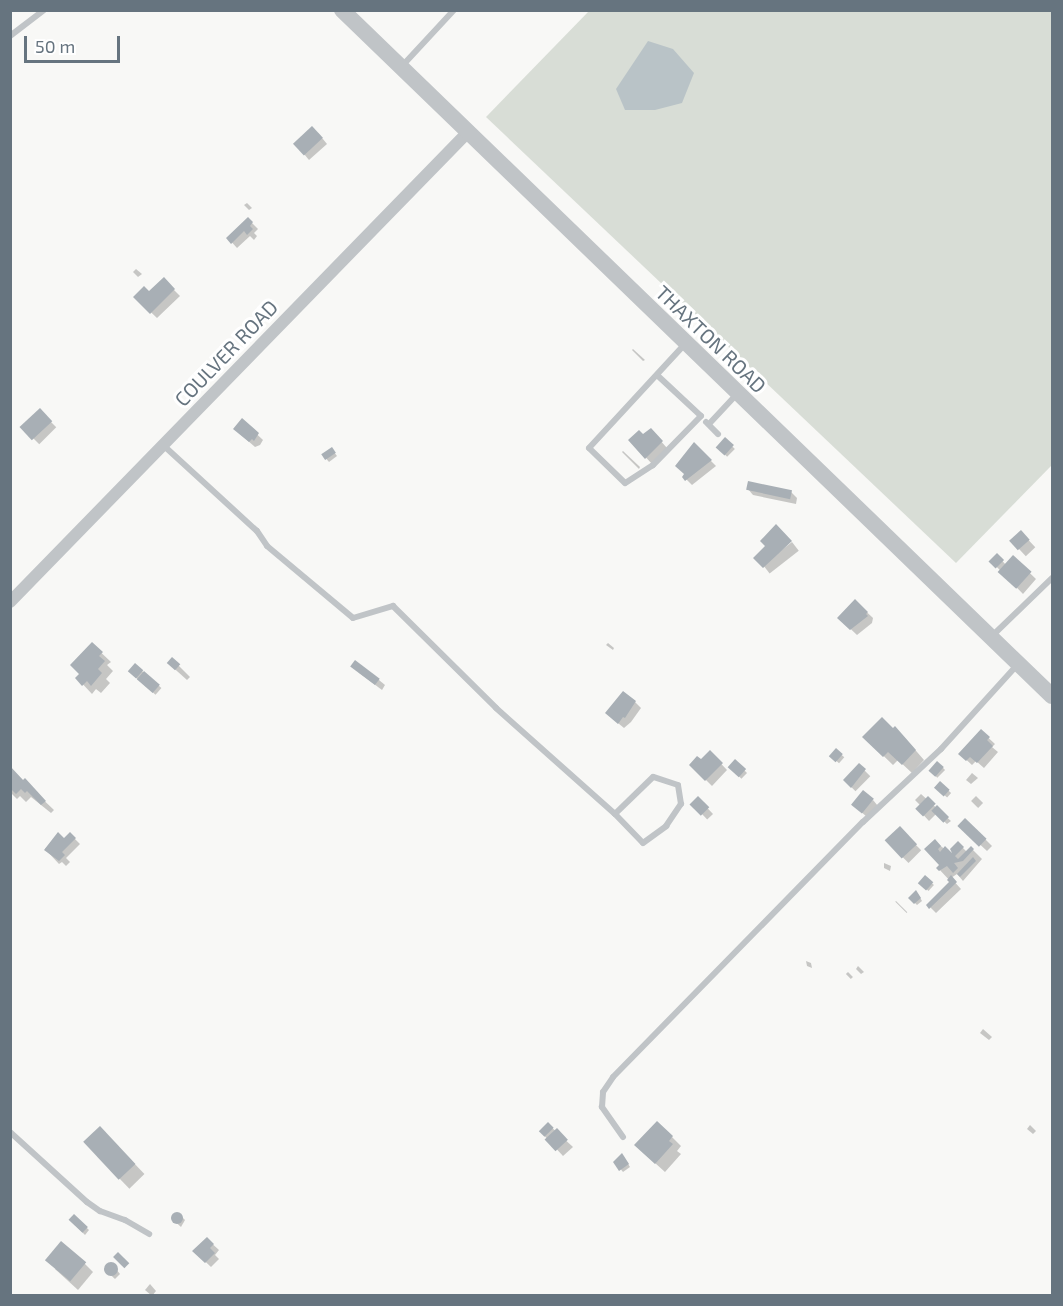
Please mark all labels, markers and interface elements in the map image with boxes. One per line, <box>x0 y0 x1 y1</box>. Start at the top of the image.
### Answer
scale bar <box>27 24 123 62</box>
text: 50 m <box>35 35 75 57</box>
street label: THAXTON ROAD <box>651 280 771 398</box>
street label: COULVER ROAD <box>169 295 283 411</box>

